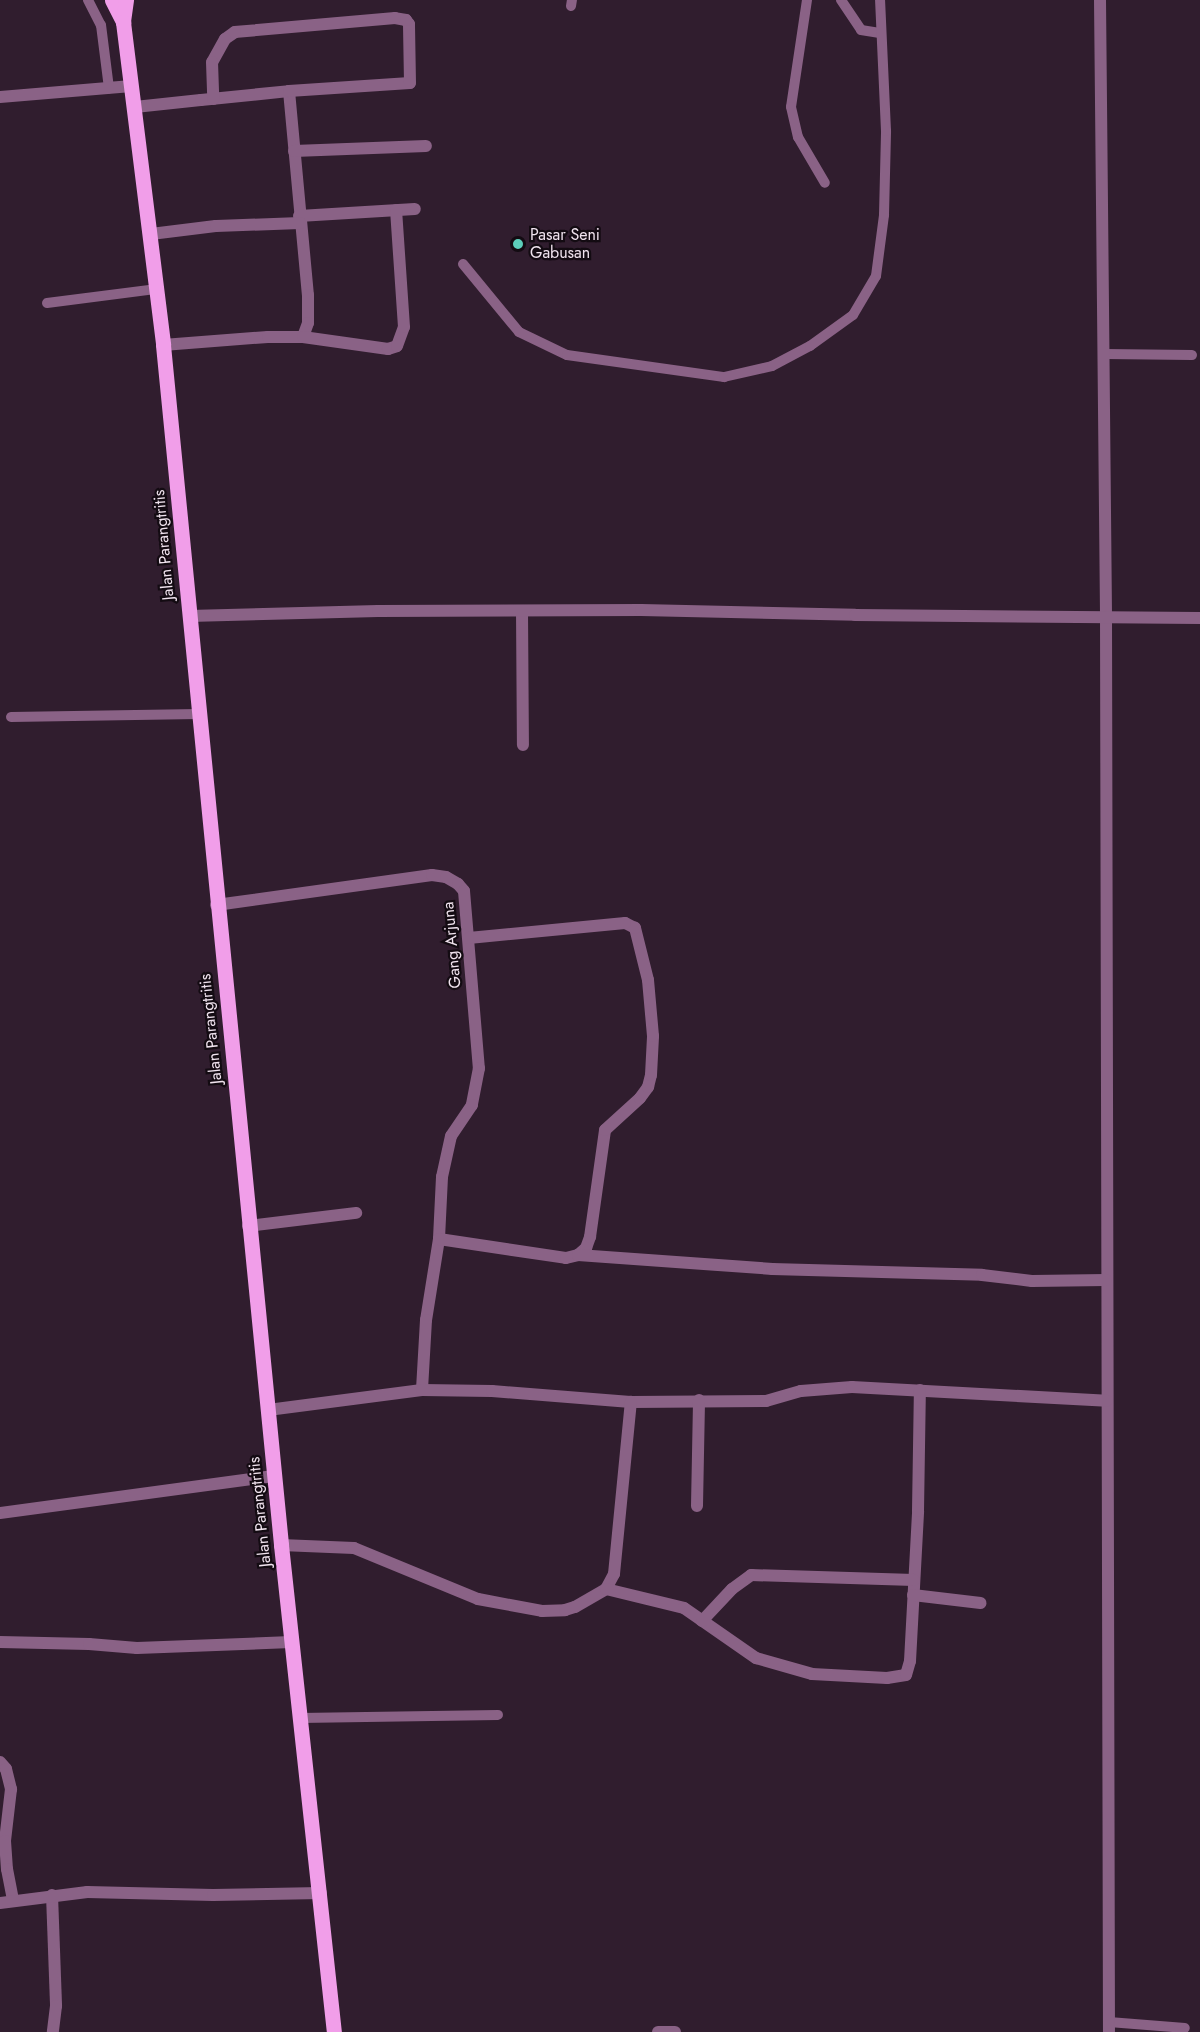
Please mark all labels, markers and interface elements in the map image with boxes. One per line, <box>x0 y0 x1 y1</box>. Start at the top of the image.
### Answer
place label: Pasar Seni Gabusan <box>530 225 600 263</box>
marker: Pasar Seni Gabusan <box>511 237 525 251</box>
street label: Jalan Parangtritis <box>150 489 178 601</box>
street label: Gang Arjuna <box>439 901 465 989</box>
street label: Jalan Parangtritis <box>196 973 226 1085</box>
street label: Jalan Parangtritis <box>245 1456 275 1568</box>

